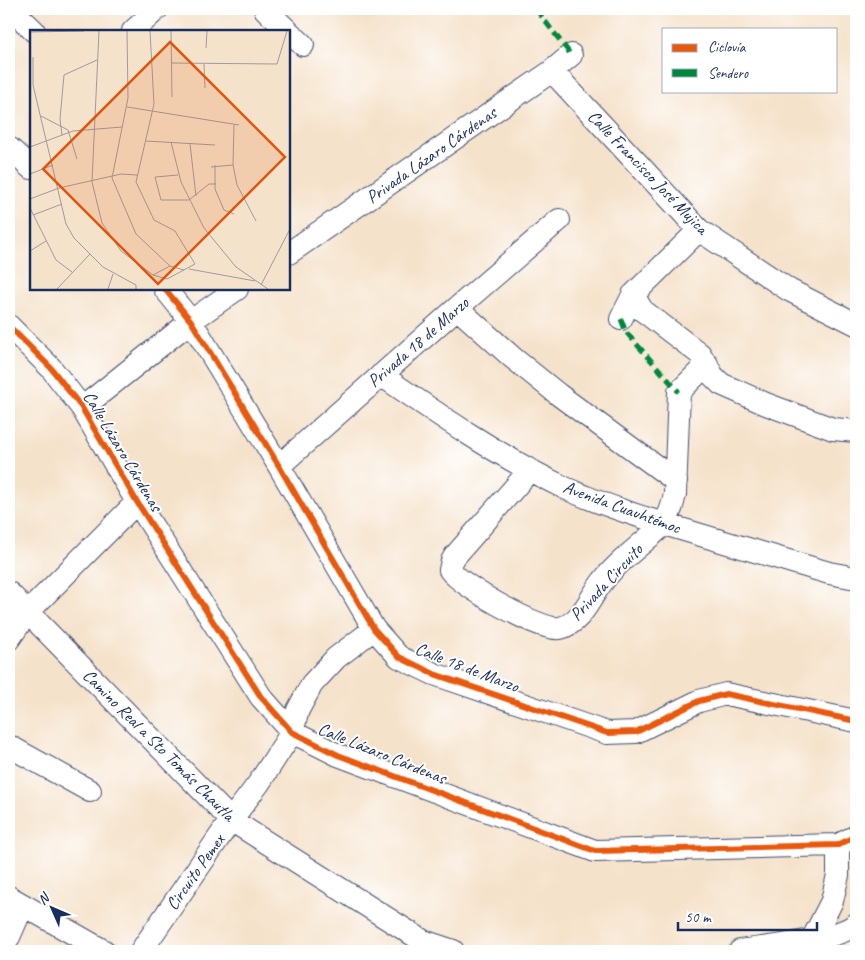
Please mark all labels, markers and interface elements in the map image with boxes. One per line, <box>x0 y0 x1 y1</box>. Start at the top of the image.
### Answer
legend <box>662 28 838 92</box>
inset map <box>30 30 290 290</box>
text: Ciclovía <box>708 38 747 57</box>
text: Sendero <box>708 64 749 83</box>
street label: Privada Lázaro Cárdenas <box>362 101 502 208</box>
street label: Calle Francisco José Mujica <box>583 105 714 240</box>
street label: Privada 18 de Marzo <box>363 291 474 392</box>
street label: Calle Lázaro Cárdenas <box>79 387 168 517</box>
street label: Avenida Cuauhtémoc <box>560 476 684 539</box>
street label: Privada Circuito <box>565 538 648 625</box>
street label: Calle 18 de Marzo <box>412 637 523 697</box>
street label: Camino Real a Sto Tomás Chautla <box>78 664 241 827</box>
street label: Calle Lázaro Cárdenas <box>315 717 451 789</box>
street label: Circuito Pemex <box>161 828 230 914</box>
north arrow <box>28 882 78 932</box>
text: N <box>34 888 54 908</box>
scale bar <box>678 900 816 932</box>
text: 50 m <box>685 908 712 927</box>

